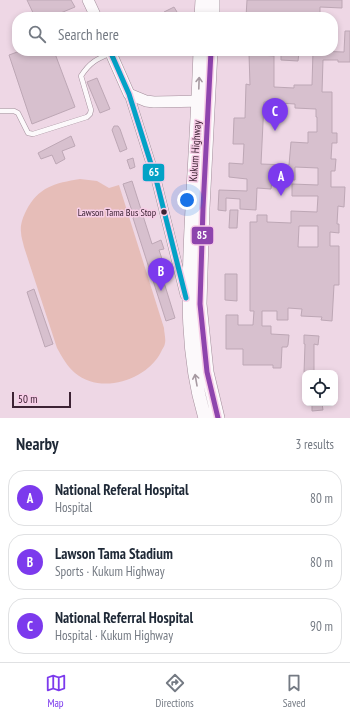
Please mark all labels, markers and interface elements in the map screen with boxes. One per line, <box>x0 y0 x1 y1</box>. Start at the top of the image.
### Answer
search box <box>12 12 338 56</box>
icon: search <box>26 23 48 45</box>
text: Search here <box>58 25 119 44</box>
one-way arrow <box>196 77 203 90</box>
pin: C <box>262 98 288 131</box>
street label: Kukum Highway <box>186 119 204 182</box>
line badge: 65 <box>142 163 165 182</box>
pin: A <box>268 163 294 196</box>
text: 65 <box>149 165 159 179</box>
your location <box>177 190 197 210</box>
place label: Lawson Tama Bus Stop <box>78 206 156 219</box>
marker: Lawson Tama Bus Stop <box>159 207 169 217</box>
line badge: 85 <box>191 226 214 245</box>
text: 85 <box>197 228 207 242</box>
pin: B <box>148 258 174 291</box>
map controls <box>302 370 338 406</box>
button: locate <box>302 370 338 406</box>
one-way arrow <box>192 374 200 387</box>
scale bar <box>12 390 71 409</box>
text: 50 m <box>18 392 37 406</box>
text: Nearby <box>16 433 59 455</box>
text: 3 results <box>295 436 334 453</box>
text: National Referal Hospital <box>55 480 189 499</box>
text: A <box>27 490 33 507</box>
text: 80 m <box>310 490 333 507</box>
text: Hospital <box>55 499 92 516</box>
text: Lawson Tama Stadium <box>55 544 173 563</box>
text: B <box>27 554 33 571</box>
text: 80 m <box>310 554 333 571</box>
text: Sports · Kukum Highway <box>55 563 165 580</box>
text: National Referral Hospital <box>55 608 193 627</box>
text: C <box>27 618 33 635</box>
text: 90 m <box>310 618 333 635</box>
text: Hospital · Kukum Highway <box>55 627 173 644</box>
tab: Map <box>45 672 67 710</box>
tab: Directions <box>156 672 194 710</box>
tab: Saved <box>283 672 305 710</box>

